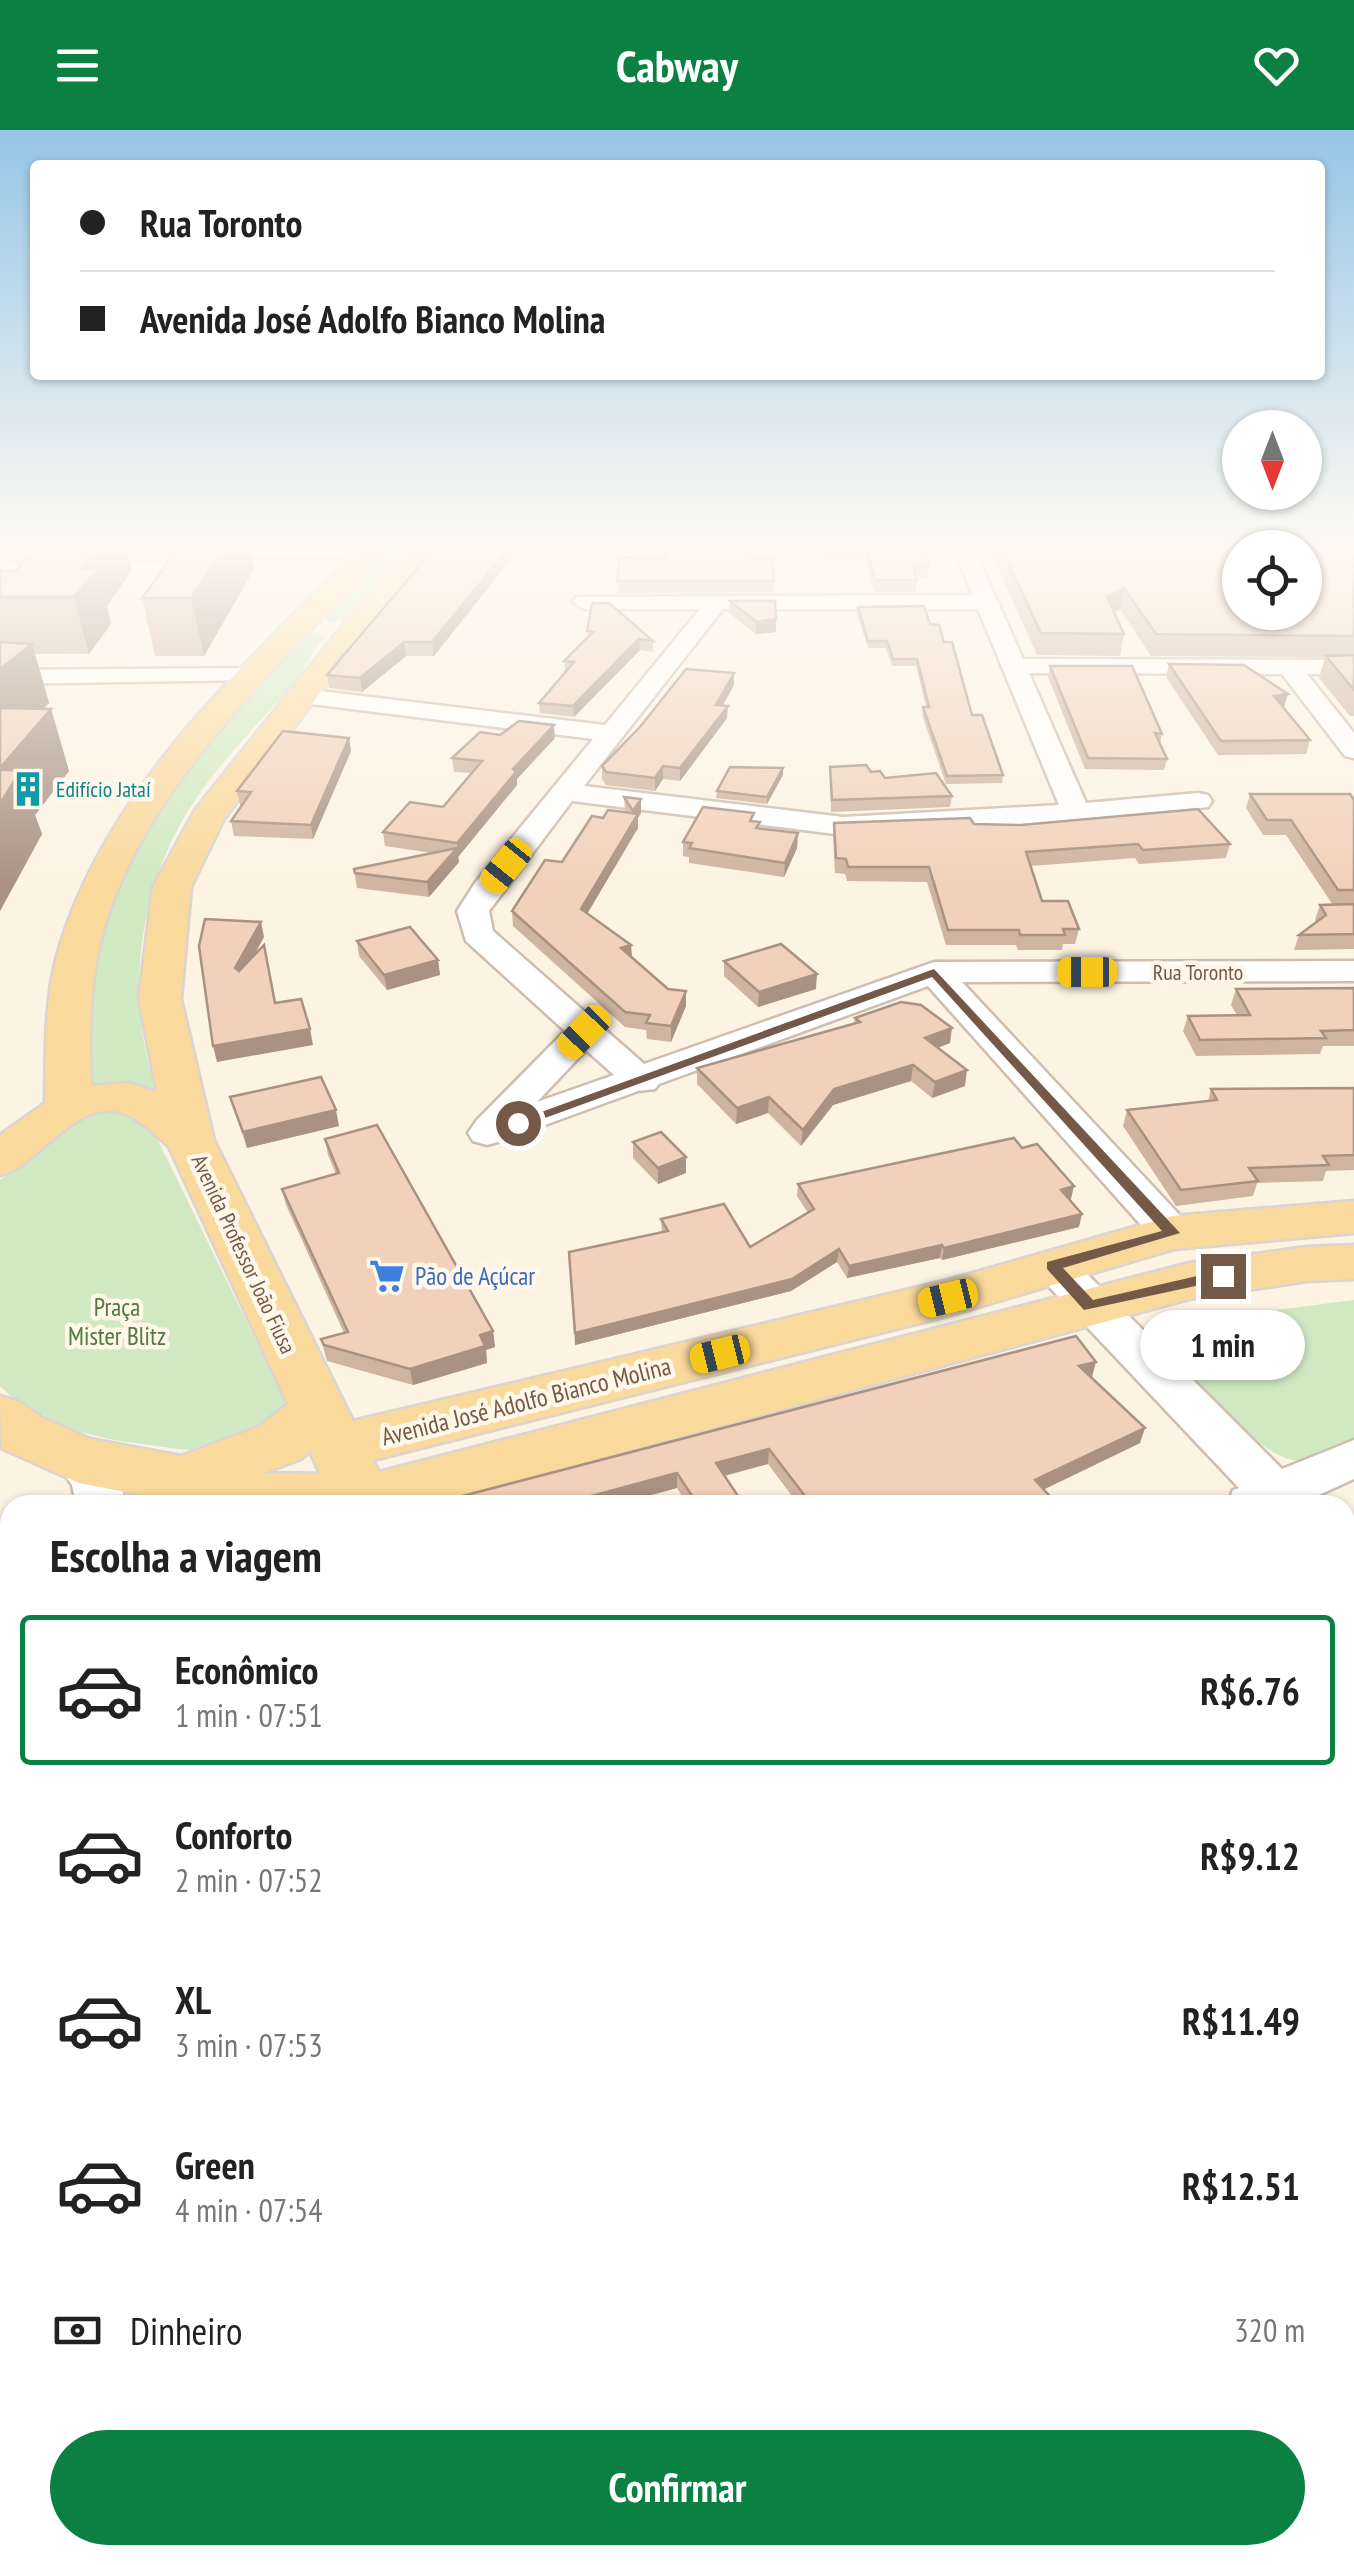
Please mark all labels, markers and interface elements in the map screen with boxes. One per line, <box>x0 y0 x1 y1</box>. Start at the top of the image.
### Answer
text: Cabway <box>616 36 738 94</box>
icon: menu <box>50 38 105 93</box>
icon: heart <box>1249 38 1304 93</box>
text: Rua Toronto <box>140 198 302 247</box>
text: Avenida José Adolfo Bianco Molina <box>140 294 605 343</box>
north arrow <box>1222 410 1322 510</box>
map controls <box>1222 410 1322 630</box>
button: locate <box>1222 530 1322 630</box>
building icon: Edifício Jataí <box>9 770 47 808</box>
place label: Edifício Jataí <box>56 775 151 803</box>
car <box>475 833 537 899</box>
car <box>1057 957 1117 987</box>
street label: Rua Toronto <box>1153 958 1243 986</box>
car <box>552 1000 616 1064</box>
route start <box>496 1101 541 1146</box>
street label: Avenida Professor João Fiusa <box>186 1150 302 1358</box>
route end <box>1201 1254 1246 1299</box>
supermarket icon: Pão de Açúcar <box>368 1257 406 1295</box>
place label: Pão de Açúcar <box>415 1260 535 1292</box>
car <box>915 1276 981 1320</box>
park label: Praça Mister Blitz <box>68 1291 166 1352</box>
callout: 1 min <box>1140 1311 1306 1381</box>
text: 1 min <box>1190 1324 1255 1366</box>
car <box>687 1332 753 1376</box>
street label: Avenida José Adolfo Bianco Molina <box>378 1350 674 1452</box>
text: Escolha a viagem <box>50 1526 322 1584</box>
icon: car <box>55 1645 145 1735</box>
text: Econômico <box>175 1645 319 1694</box>
text: R$6.76 <box>1200 1666 1300 1715</box>
text: 1 min · 07:51 <box>175 1694 323 1736</box>
icon: car <box>55 1810 145 1900</box>
text: Conforto <box>175 1810 292 1859</box>
text: R$9.12 <box>1200 1831 1300 1880</box>
text: 2 min · 07:52 <box>175 1859 323 1901</box>
icon: car <box>55 1975 145 2065</box>
text: XL <box>175 1975 211 2024</box>
text: R$11.49 <box>1182 1996 1300 2045</box>
text: 3 min · 07:53 <box>175 2024 323 2066</box>
icon: car <box>55 2140 145 2230</box>
text: Green <box>175 2140 255 2189</box>
text: R$12.51 <box>1182 2161 1300 2210</box>
text: 4 min · 07:54 <box>175 2189 323 2231</box>
icon: cash <box>50 2303 105 2358</box>
text: Dinheiro <box>130 2306 242 2355</box>
text: 320 m <box>1234 2309 1305 2351</box>
button: Confirmar <box>50 2430 1305 2545</box>

